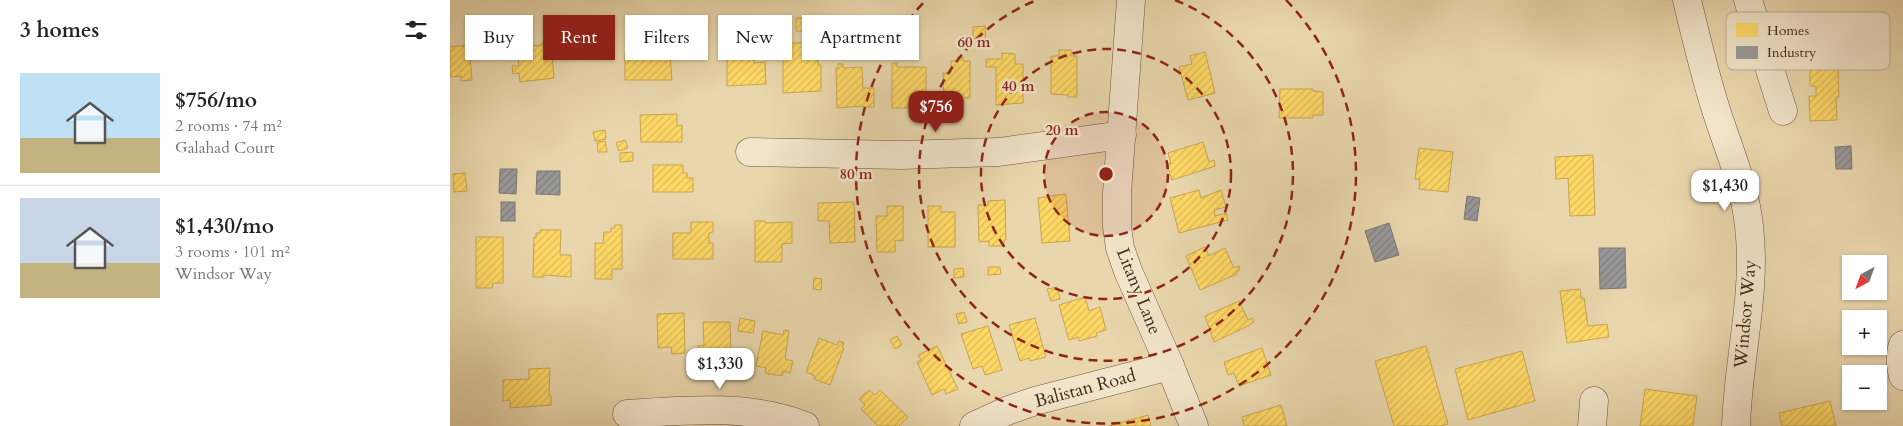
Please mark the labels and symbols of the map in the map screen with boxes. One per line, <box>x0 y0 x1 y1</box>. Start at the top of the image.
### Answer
legend <box>1726 12 1890 70</box>
text: Homes <box>1767 21 1809 40</box>
text: 60 m <box>957 32 991 52</box>
text: Industry <box>1767 43 1817 62</box>
text: 40 m <box>1001 76 1035 96</box>
pin: $756 <box>906 90 966 133</box>
text: 20 m <box>1045 120 1079 140</box>
text: 80 m <box>839 164 873 184</box>
centre of rings <box>1097 165 1115 183</box>
pin: $1,430 <box>1684 170 1766 212</box>
street label: Litany Lane <box>1110 244 1167 338</box>
north arrow <box>1842 255 1888 300</box>
street label: Windsor Way <box>1728 258 1763 370</box>
pin: $1,330 <box>679 348 761 390</box>
street label: Balistan Road <box>1032 363 1139 414</box>

